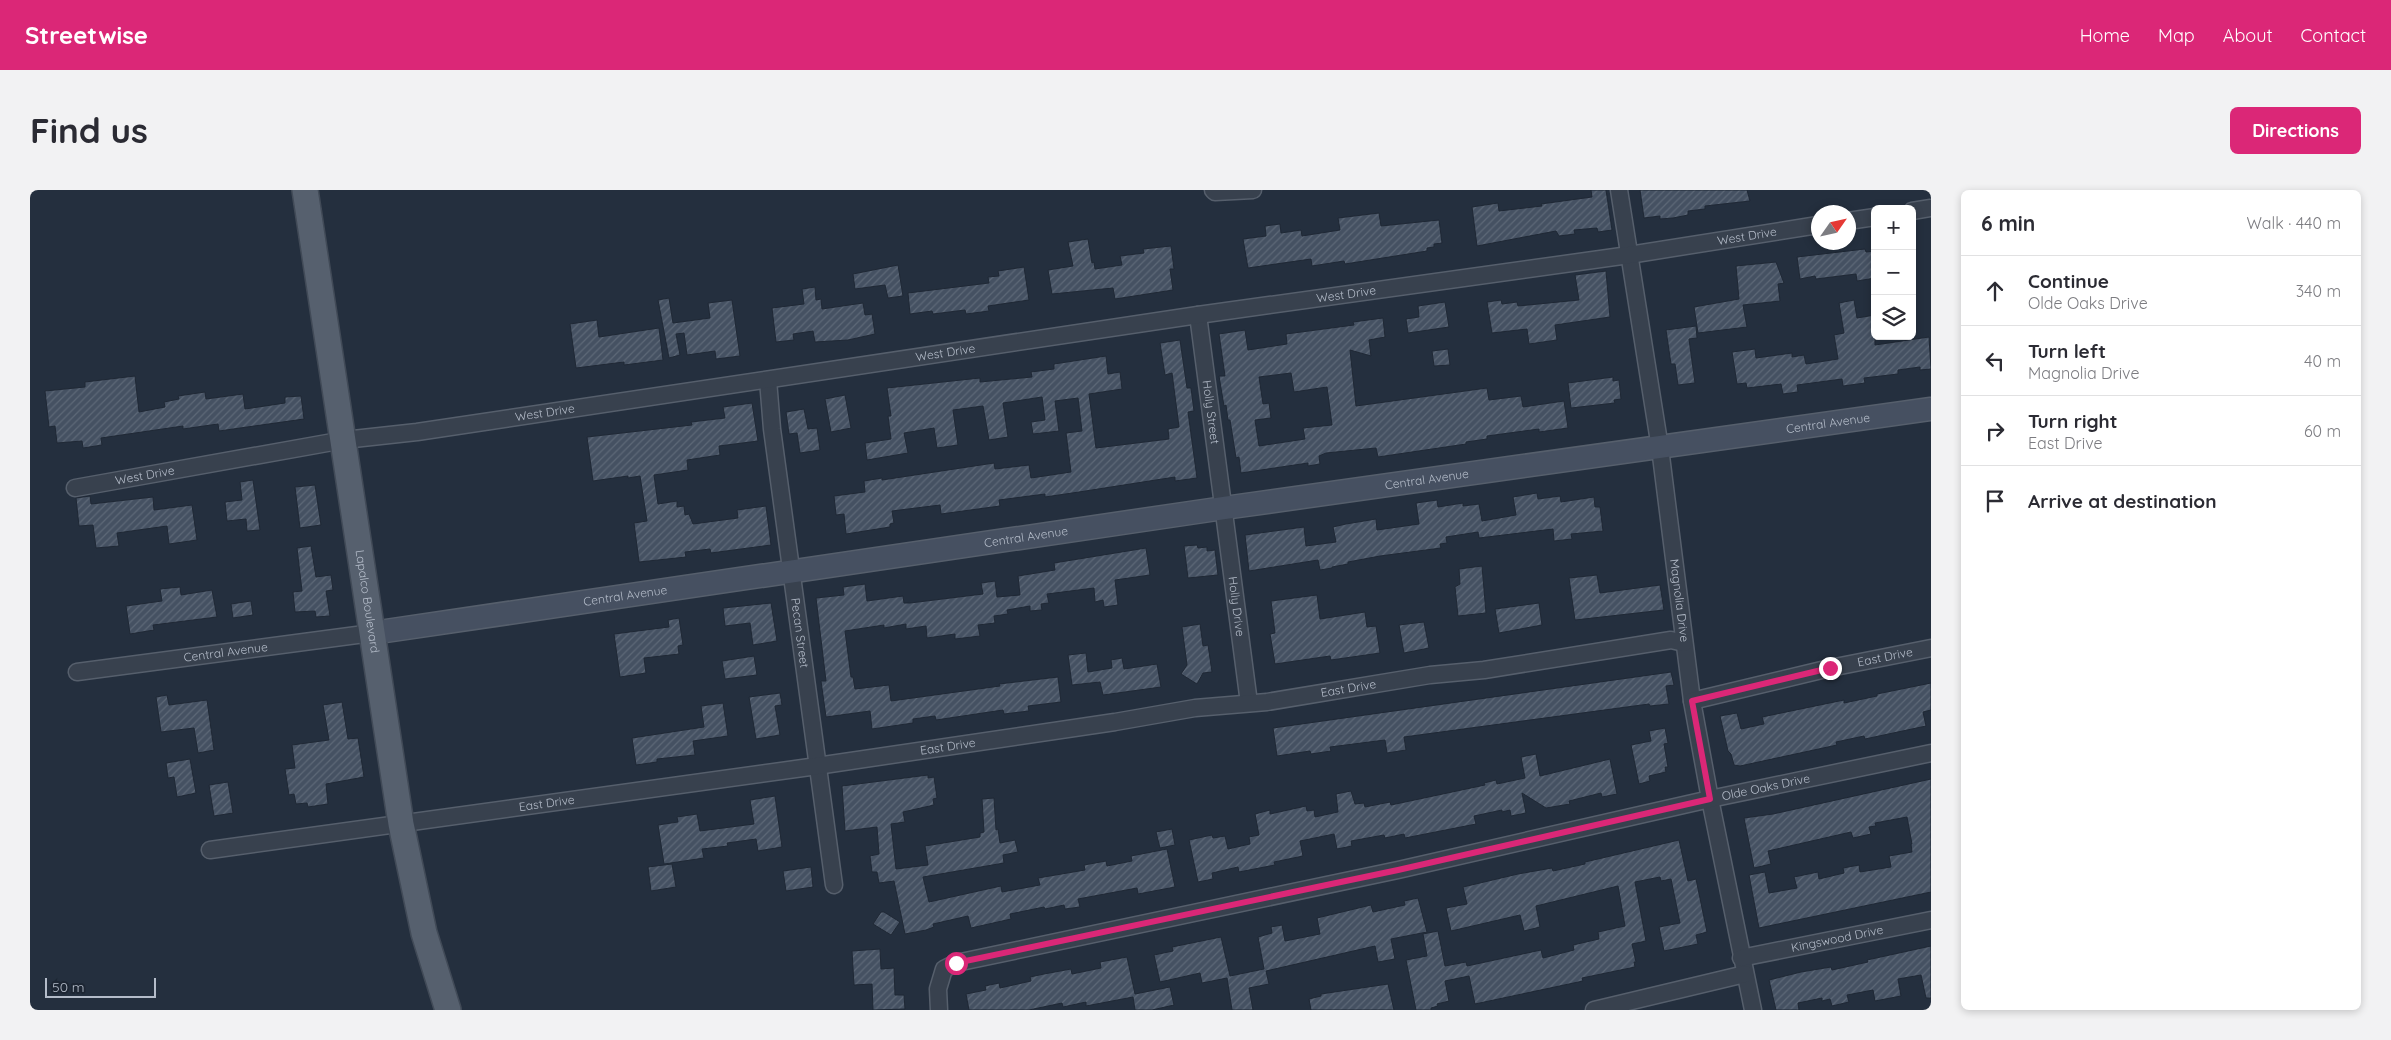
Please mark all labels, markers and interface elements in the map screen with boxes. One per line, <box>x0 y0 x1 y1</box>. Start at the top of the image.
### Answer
text: Streetwise <box>25 20 148 50</box>
text: Home <box>2080 24 2130 47</box>
text: Map <box>2158 24 2195 47</box>
text: About <box>2223 24 2273 47</box>
text: Contact <box>2301 24 2366 47</box>
button: Directions <box>2230 107 2361 154</box>
text: Find us <box>30 108 148 152</box>
north arrow <box>1811 205 1856 250</box>
map controls <box>1871 205 1916 340</box>
button: + <box>1871 205 1916 250</box>
text: 6 min <box>1981 210 2035 236</box>
text: Walk · 440 m <box>2247 213 2341 233</box>
street label: West Drive <box>1716 224 1778 248</box>
button: − <box>1871 250 1916 295</box>
text: Continue <box>2028 269 2109 293</box>
icon: ahead <box>1981 277 2009 305</box>
text: 340 m <box>2296 281 2341 301</box>
street label: West Drive <box>1315 282 1377 305</box>
text: Olde Oaks Drive <box>2028 293 2148 313</box>
button: layers <box>1871 295 1916 340</box>
text: Turn left <box>2028 339 2106 363</box>
street label: West Drive <box>915 340 976 364</box>
icon: left <box>1981 347 2009 375</box>
text: 40 m <box>2304 351 2341 371</box>
text: Magnolia Drive <box>2028 363 2140 383</box>
street label: Holly Street <box>1200 379 1223 445</box>
street label: West Drive <box>514 400 576 424</box>
text: Turn right <box>2028 409 2117 433</box>
street label: Central Avenue <box>1785 410 1871 436</box>
icon: right <box>1981 417 2009 445</box>
text: 60 m <box>2304 421 2341 441</box>
text: East Drive <box>2028 433 2103 453</box>
street label: West Drive <box>114 462 176 488</box>
street label: Central Avenue <box>1384 466 1470 492</box>
icon: arrive <box>1981 487 2009 515</box>
text: Arrive at destination <box>2028 489 2217 513</box>
street label: Central Avenue <box>983 523 1069 550</box>
street label: Lapalco Boulevard <box>353 549 383 654</box>
street label: Magnolia Drive <box>1667 558 1693 643</box>
street label: Holly Drive <box>1225 576 1248 638</box>
street label: Central Avenue <box>582 582 668 609</box>
street label: Pecan Street <box>788 597 812 669</box>
street label: Central Avenue <box>183 639 269 665</box>
street label: East Drive <box>1856 644 1914 669</box>
route end <box>1819 657 1842 680</box>
street label: East Drive <box>1319 676 1377 700</box>
street label: East Drive <box>919 735 977 758</box>
street label: Olde Oaks Drive <box>1720 770 1811 803</box>
street label: East Drive <box>518 792 576 814</box>
street label: Kingswood Drive <box>1790 922 1885 955</box>
route start <box>945 952 968 975</box>
scale bar <box>45 975 156 998</box>
text: 50 m <box>52 978 85 996</box>

